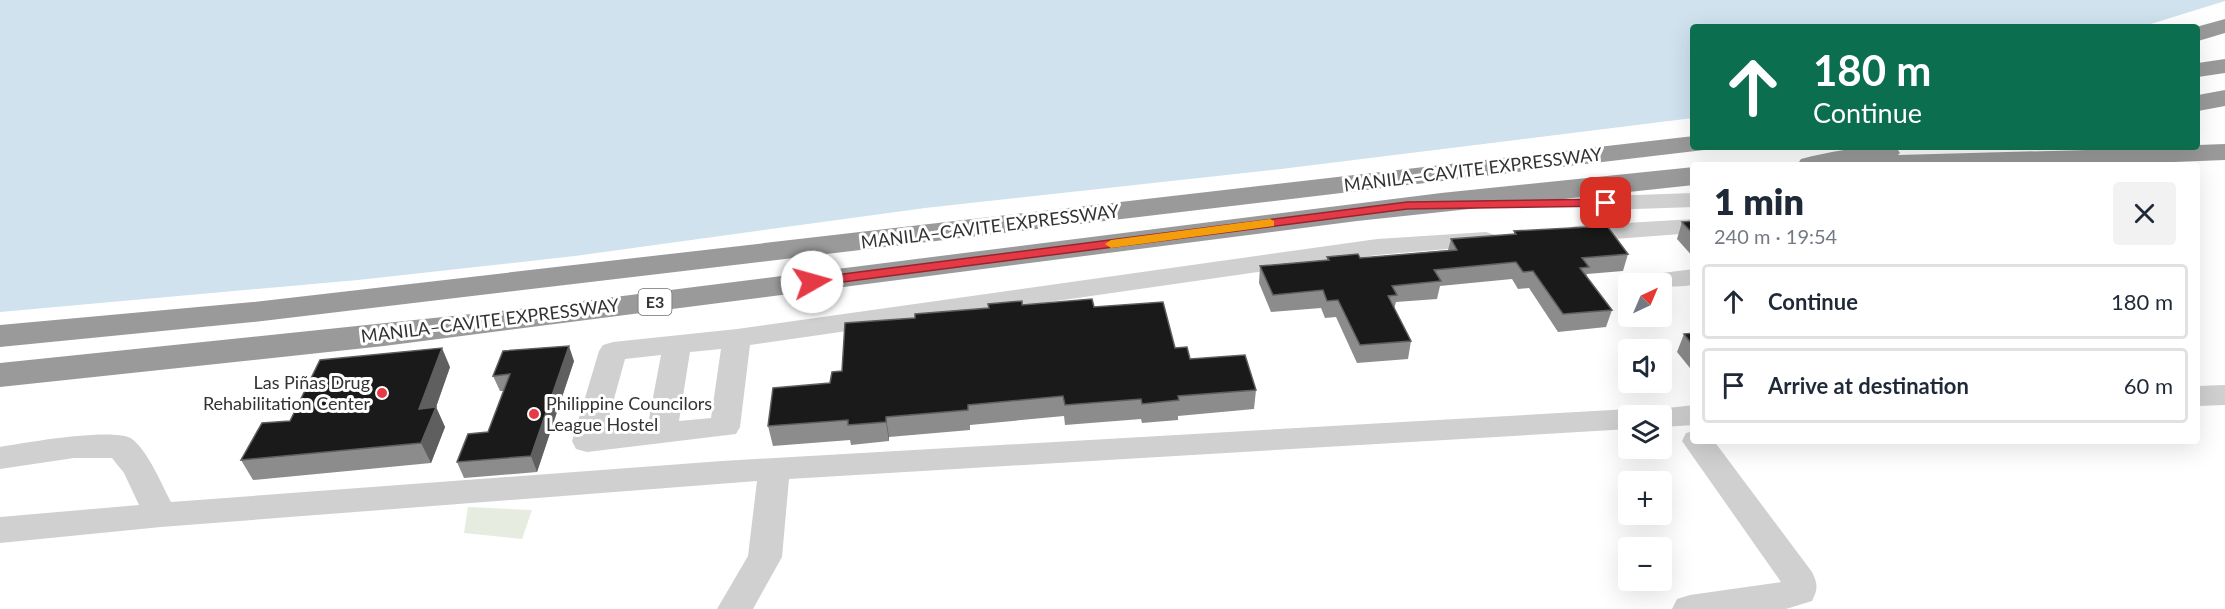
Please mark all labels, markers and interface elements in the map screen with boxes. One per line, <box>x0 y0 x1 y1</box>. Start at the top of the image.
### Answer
text: 180 m <box>1813 45 1931 95</box>
icon: ahead <box>1714 48 1792 126</box>
text: Continue <box>1813 96 1922 129</box>
street label: MANILA–CAVITE EXPRESSWAY <box>1343 142 1604 196</box>
pin <box>1580 177 1631 228</box>
text: 1 min <box>1714 179 1804 223</box>
button: close <box>2113 182 2176 245</box>
icon: arrive <box>1589 186 1622 219</box>
street label: MANILA–CAVITE EXPRESSWAY <box>860 199 1121 253</box>
text: 240 m · 19:54 <box>1714 224 1837 248</box>
position arrow <box>780 250 844 314</box>
north arrow <box>1618 273 1672 327</box>
map controls <box>1618 273 1672 591</box>
icon: ahead <box>1717 285 1750 318</box>
text: Continue <box>1768 288 1858 315</box>
text: 180 m <box>2111 288 2173 315</box>
road number: E3 <box>638 289 672 315</box>
street label: MANILA–CAVITE EXPRESSWAY <box>360 293 621 347</box>
button: sound <box>1618 339 1672 393</box>
icon: arrive <box>1717 369 1750 402</box>
place label: Las Piñas Drug Rehabilitation Center <box>203 371 370 414</box>
text: Arrive at destination <box>1768 372 1969 399</box>
text: 60 m <box>2124 372 2173 399</box>
marker: Las Piñas Drug Rehabilitation Center <box>375 386 389 400</box>
place label: Philippine Councilors League Hostel <box>546 392 712 435</box>
button: layers <box>1618 405 1672 459</box>
marker: Philippine Councilors League Hostel <box>527 407 541 421</box>
button: + <box>1618 471 1672 525</box>
button: − <box>1618 537 1672 591</box>

